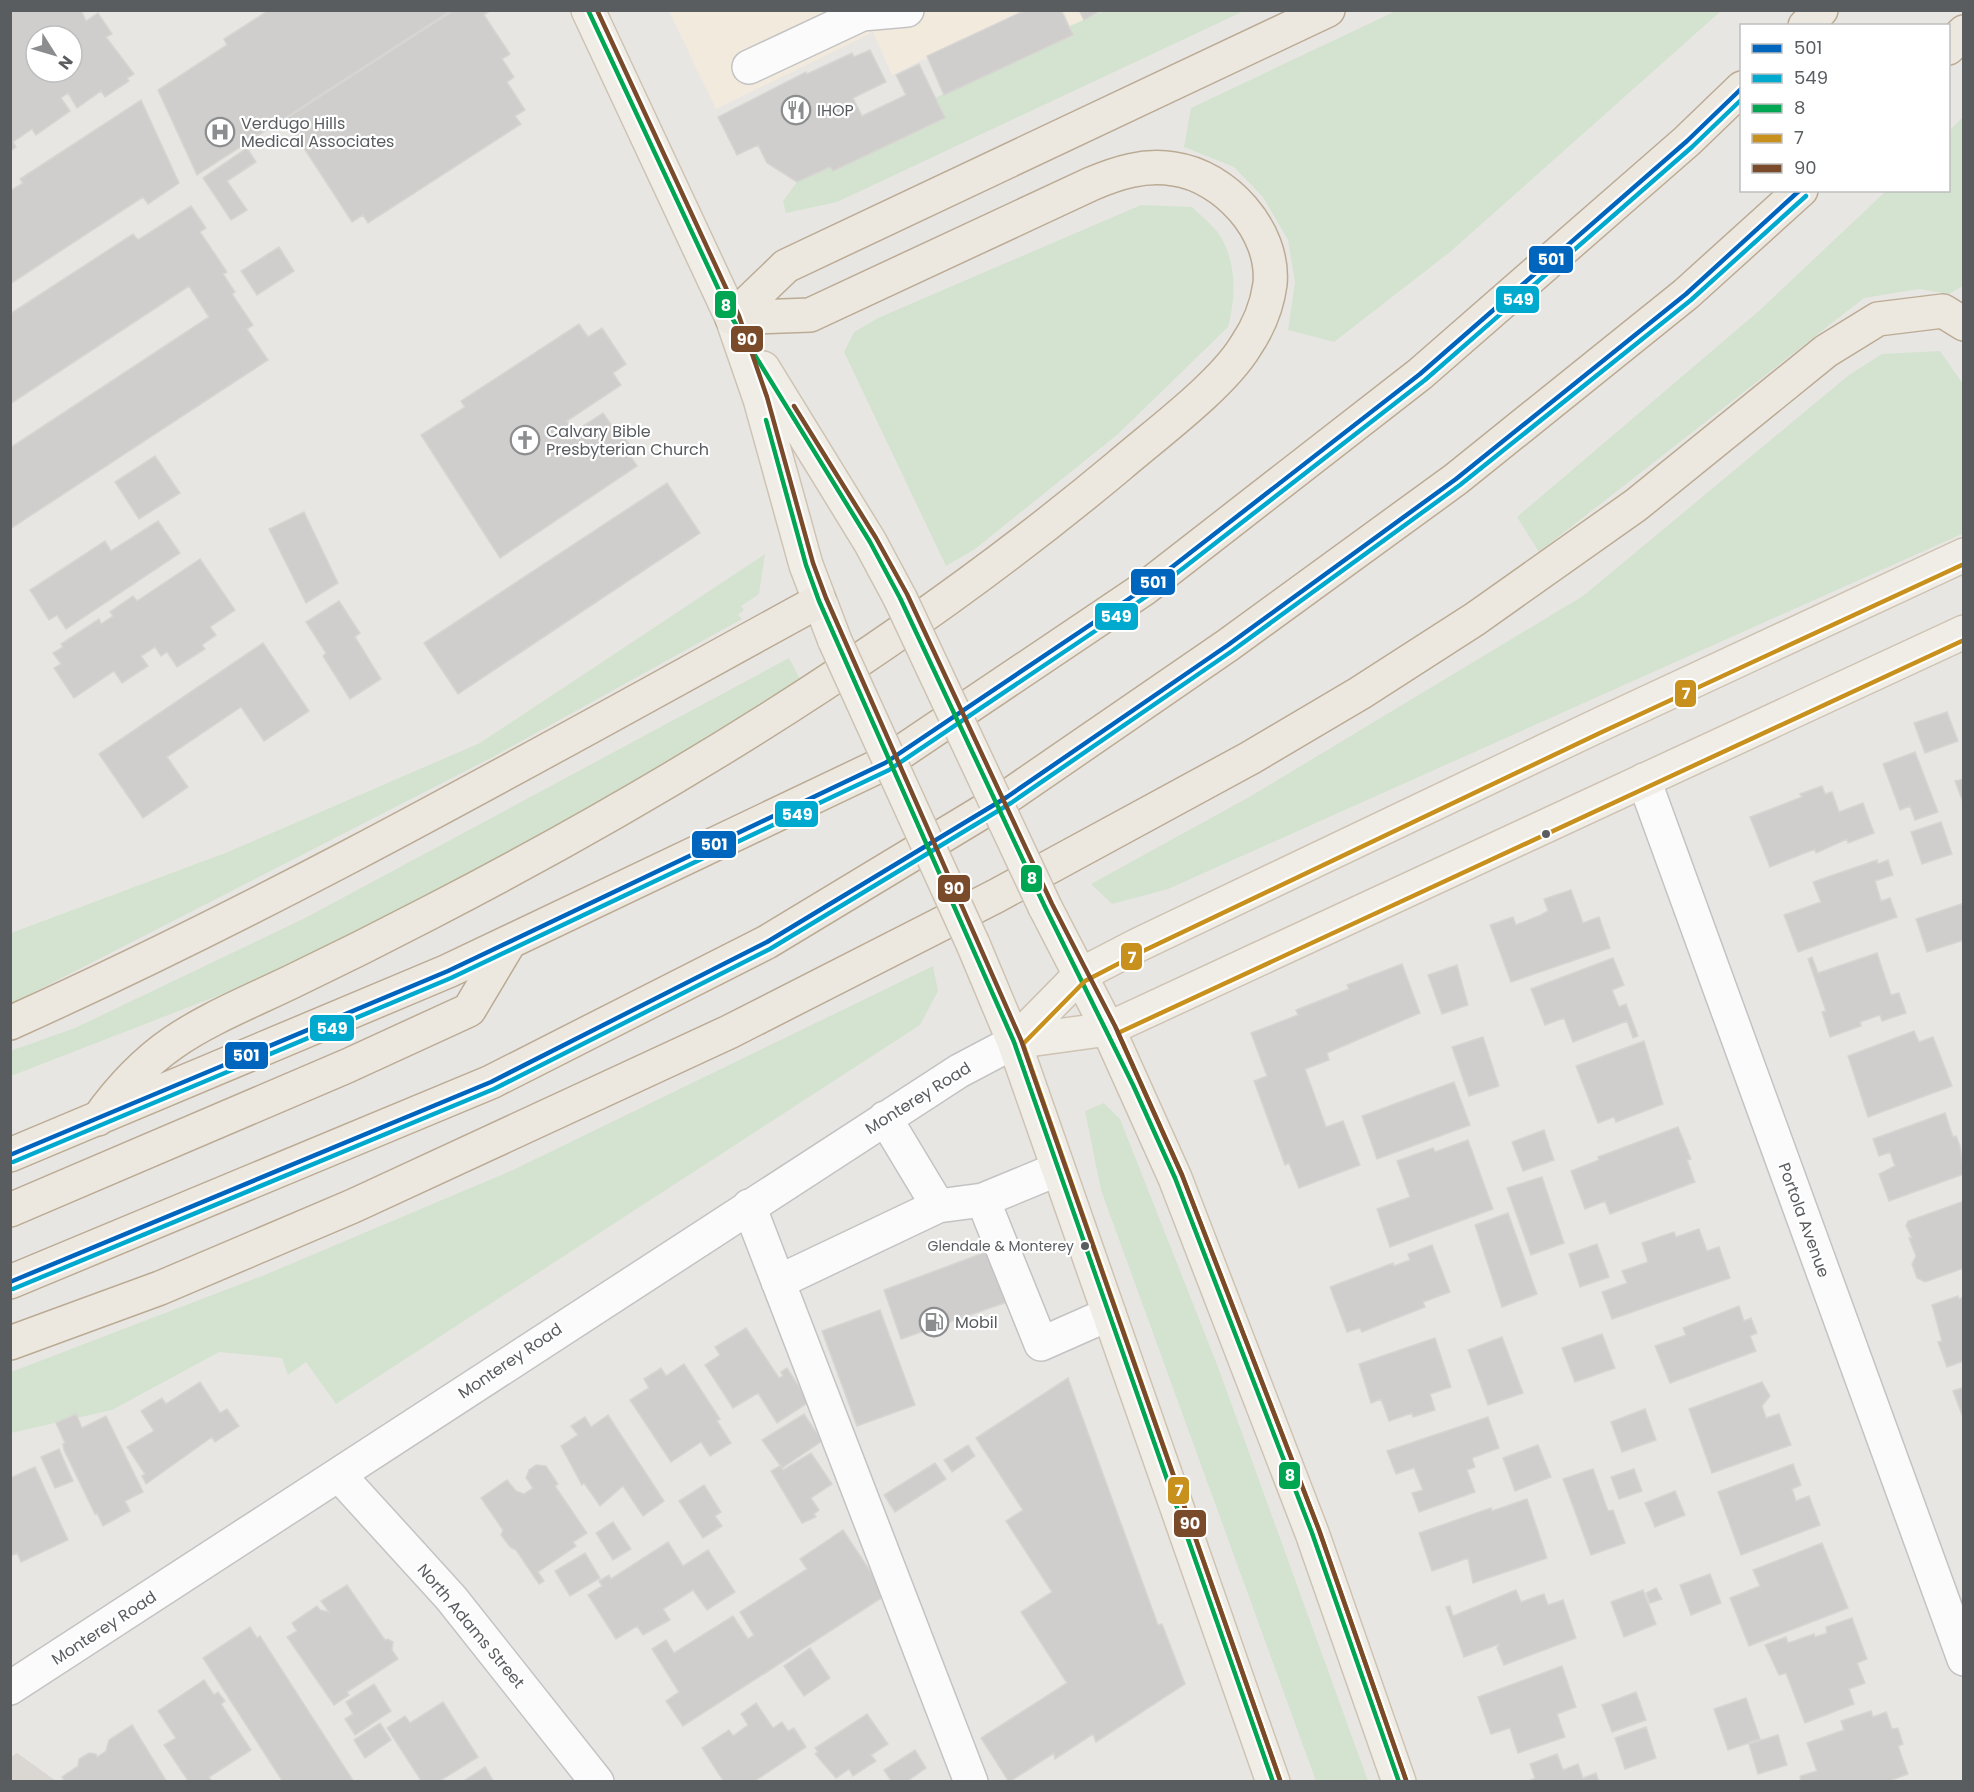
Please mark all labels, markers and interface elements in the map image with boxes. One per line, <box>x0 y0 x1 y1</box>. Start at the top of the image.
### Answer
north arrow <box>24 24 84 84</box>
legend <box>1740 24 1950 192</box>
text: 501 <box>1794 35 1822 60</box>
text: N <box>53 51 78 74</box>
text: 549 <box>1794 65 1828 90</box>
restaurant icon: IHOP <box>780 94 812 126</box>
text: 8 <box>1794 95 1805 120</box>
place label: IHOP <box>817 99 854 122</box>
place label: Verdugo Hills Medical Associates <box>241 112 394 153</box>
hospital icon: Verdugo Hills Medical Associates <box>204 116 236 148</box>
text: 7 <box>1794 125 1804 150</box>
text: 90 <box>1794 155 1817 180</box>
line badge: 501 <box>1528 245 1574 274</box>
text: 501 <box>1538 248 1564 271</box>
line badge: 549 <box>1495 285 1540 314</box>
text: 549 <box>1502 288 1534 311</box>
line badge: 8 <box>714 290 737 319</box>
text: 8 <box>721 294 731 317</box>
line badge: 90 <box>730 325 764 353</box>
text: 90 <box>737 328 757 351</box>
place label: Calvary Bible Presbyterian Church <box>546 420 709 461</box>
church icon: Calvary Bible Presbyterian Church <box>509 424 541 456</box>
line badge: 501 <box>1130 568 1176 596</box>
text: 501 <box>1140 571 1166 594</box>
line badge: 549 <box>1094 602 1139 631</box>
text: 549 <box>1100 605 1132 628</box>
line badge: 7 <box>1674 679 1697 708</box>
text: 7 <box>1682 682 1691 705</box>
line badge: 549 <box>774 800 819 828</box>
text: 549 <box>781 803 813 826</box>
unlabelled marker <box>1540 828 1552 840</box>
line badge: 501 <box>691 830 737 859</box>
text: 501 <box>701 833 727 856</box>
line badge: 8 <box>1020 864 1043 893</box>
text: 8 <box>1027 867 1037 890</box>
line badge: 90 <box>937 874 971 903</box>
text: 90 <box>944 877 964 900</box>
line badge: 7 <box>1120 942 1143 971</box>
text: 7 <box>1128 946 1137 969</box>
line badge: 549 <box>309 1014 355 1042</box>
text: 549 <box>316 1017 348 1040</box>
line badge: 501 <box>224 1041 269 1070</box>
text: 501 <box>233 1044 259 1067</box>
street label: Monterey Road <box>861 1056 975 1140</box>
street label: Portola Avenue <box>1773 1159 1835 1281</box>
place label: Glendale & Monterey <box>928 1236 1074 1256</box>
marker: Glendale & Monterey <box>1079 1240 1091 1252</box>
fuel station icon: Mobil <box>918 1306 950 1338</box>
place label: Mobil <box>955 1311 998 1334</box>
street label: Monterey Road <box>454 1318 566 1404</box>
line badge: 8 <box>1278 1461 1301 1490</box>
text: 8 <box>1285 1464 1295 1487</box>
line badge: 7 <box>1167 1476 1190 1505</box>
text: 7 <box>1175 1479 1184 1502</box>
line badge: 90 <box>1173 1509 1207 1538</box>
text: 90 <box>1180 1512 1200 1535</box>
street label: North Adams Street <box>412 1559 530 1693</box>
street label: Monterey Road <box>47 1585 161 1671</box>

